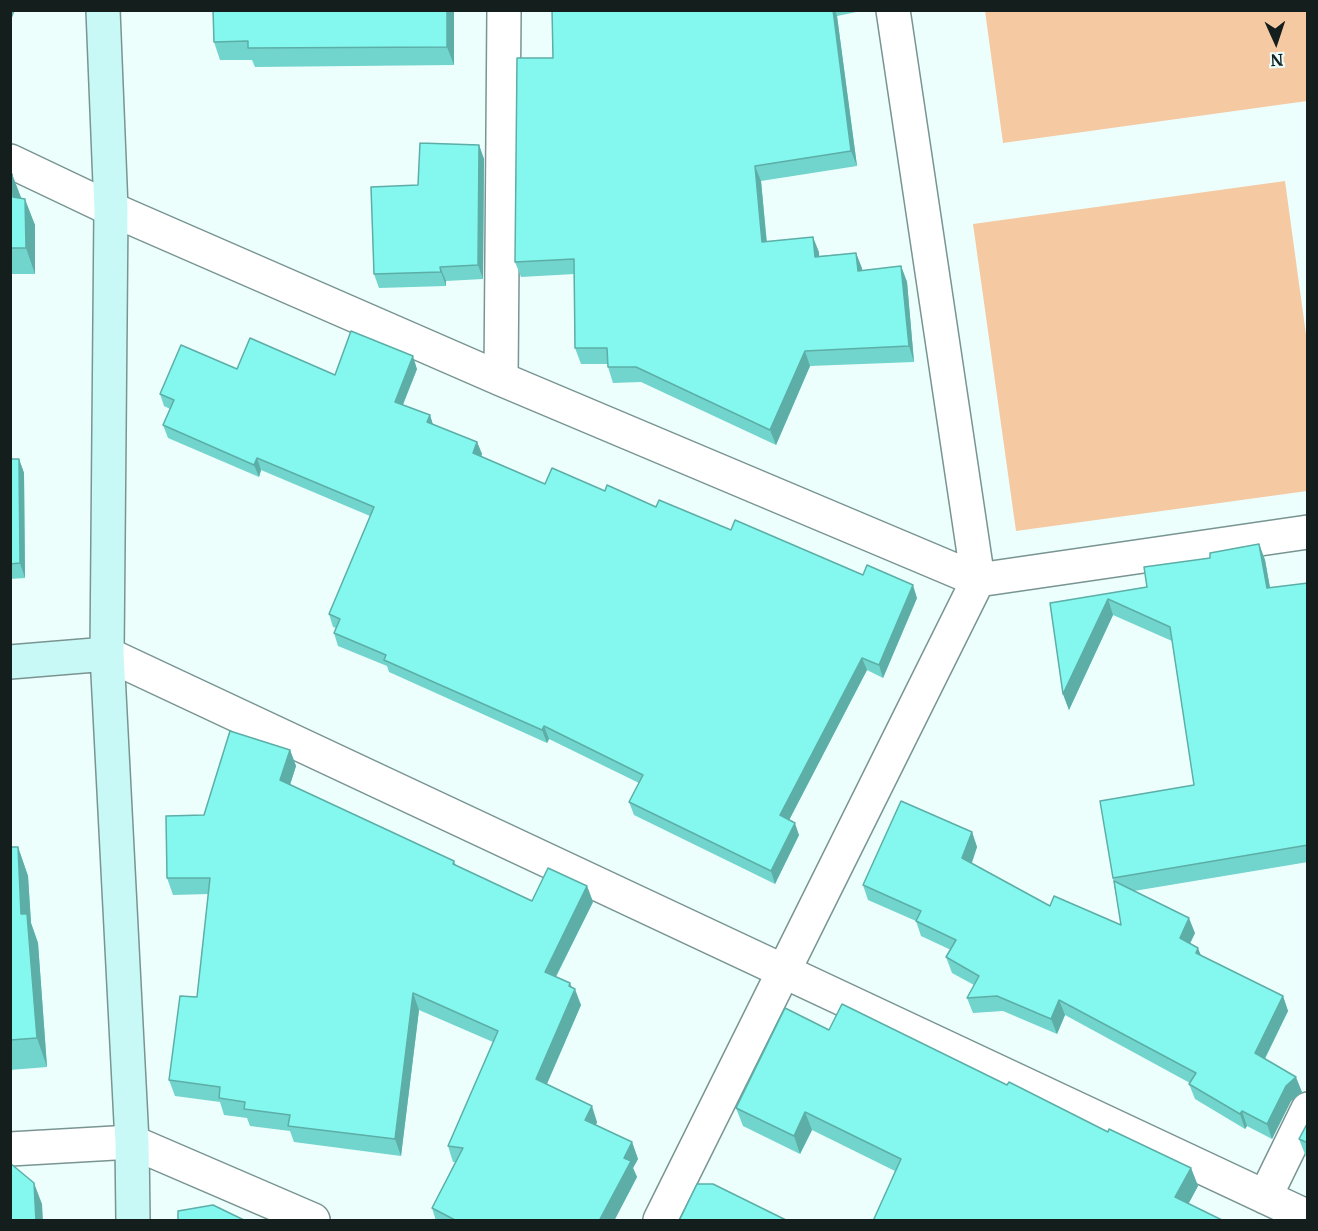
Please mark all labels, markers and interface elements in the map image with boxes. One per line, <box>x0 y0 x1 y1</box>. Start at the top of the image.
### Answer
north arrow <box>1246 12 1306 72</box>
text: N <box>1270 50 1284 70</box>

